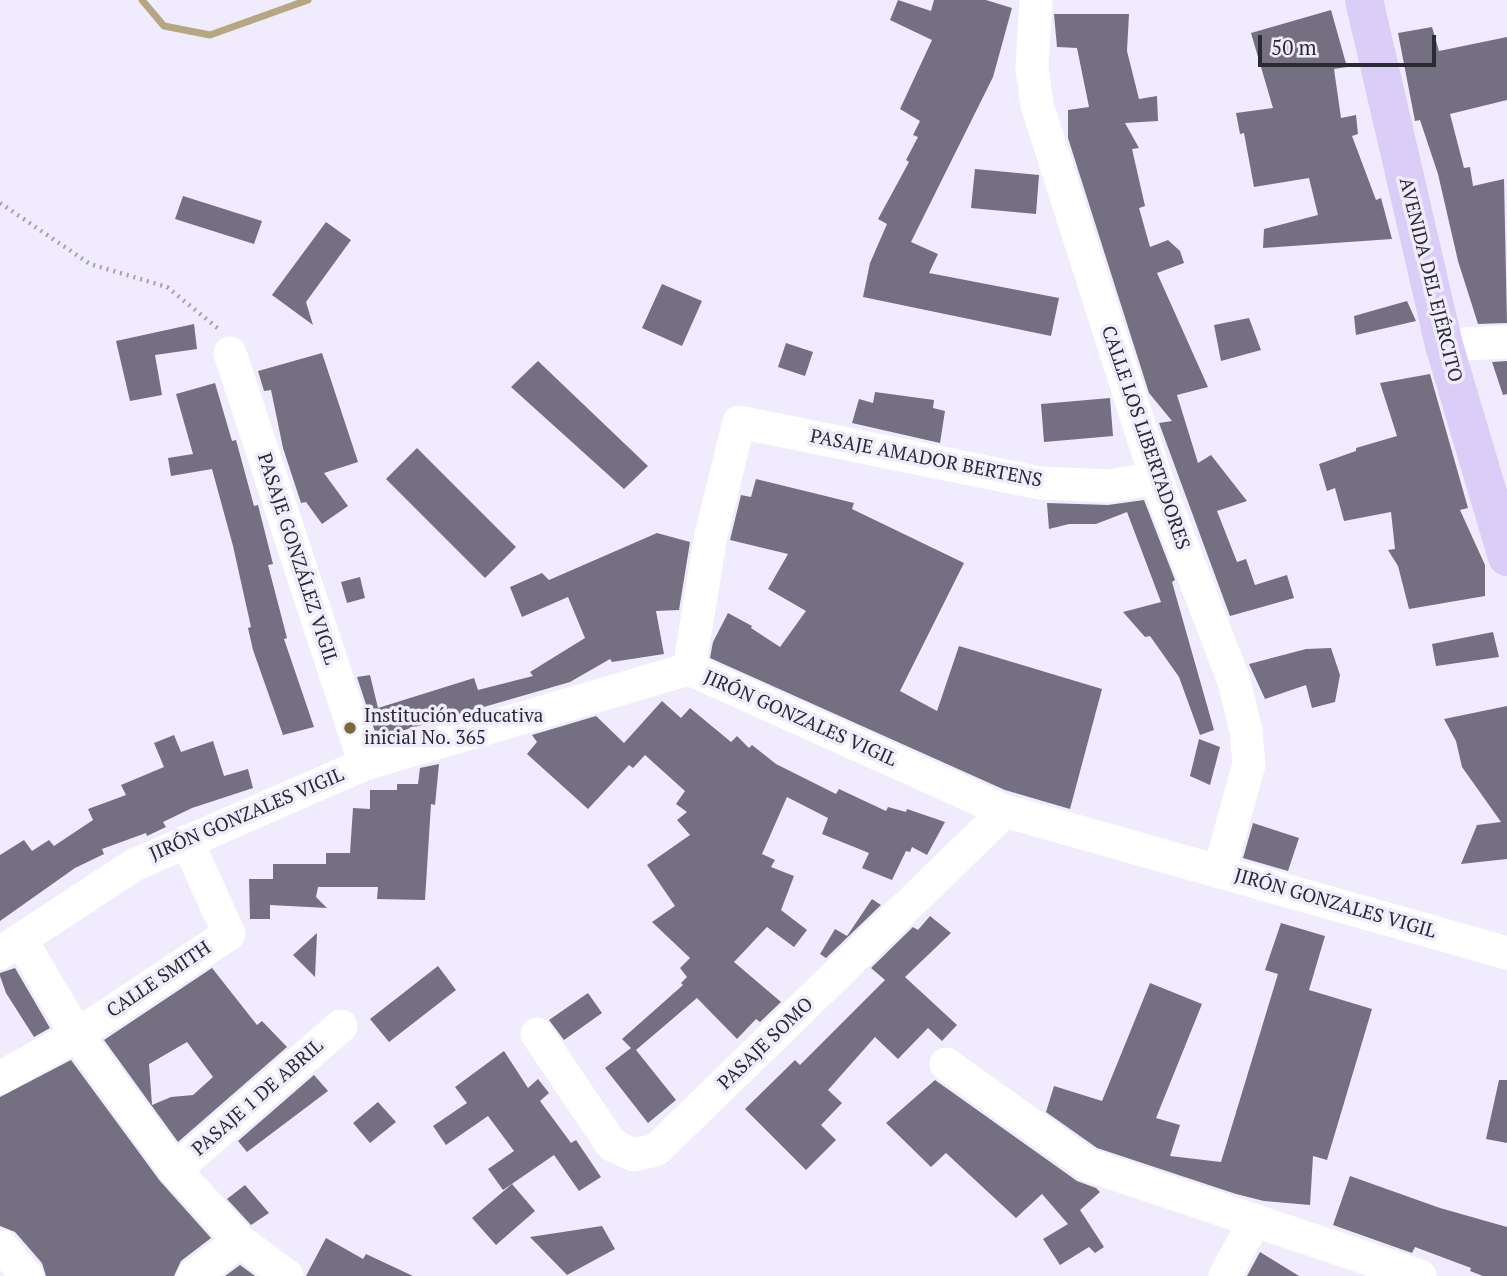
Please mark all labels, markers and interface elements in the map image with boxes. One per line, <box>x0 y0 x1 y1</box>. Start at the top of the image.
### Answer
scale bar <box>1262 21 1440 65</box>
text: 50 m <box>1271 33 1317 61</box>
street label: AVENIDA DEL EJÉRCITO <box>1394 176 1466 384</box>
street label: CALLE LOS LIBERTADORES <box>1096 323 1194 553</box>
street label: PASAJE AMADOR BERTENS <box>808 425 1044 493</box>
street label: PASAJE GONZÁLEZ VIGIL <box>252 450 342 668</box>
street label: JIRÓN GONZALES VIGIL <box>700 666 900 772</box>
place label: Institución educativa inicial No. 365 <box>364 706 543 750</box>
marker: Institución educativa inicial No. 365 <box>342 720 358 736</box>
street label: JIRÓN GONZALES VIGIL <box>147 764 347 866</box>
street label: JIRÓN GONZALES VIGIL <box>1232 864 1438 944</box>
street label: CALLE SMITH <box>103 937 215 1023</box>
street label: PASAJE SOMO <box>714 993 818 1095</box>
street label: PASAJE 1 DE ABRIL <box>188 1035 328 1161</box>

